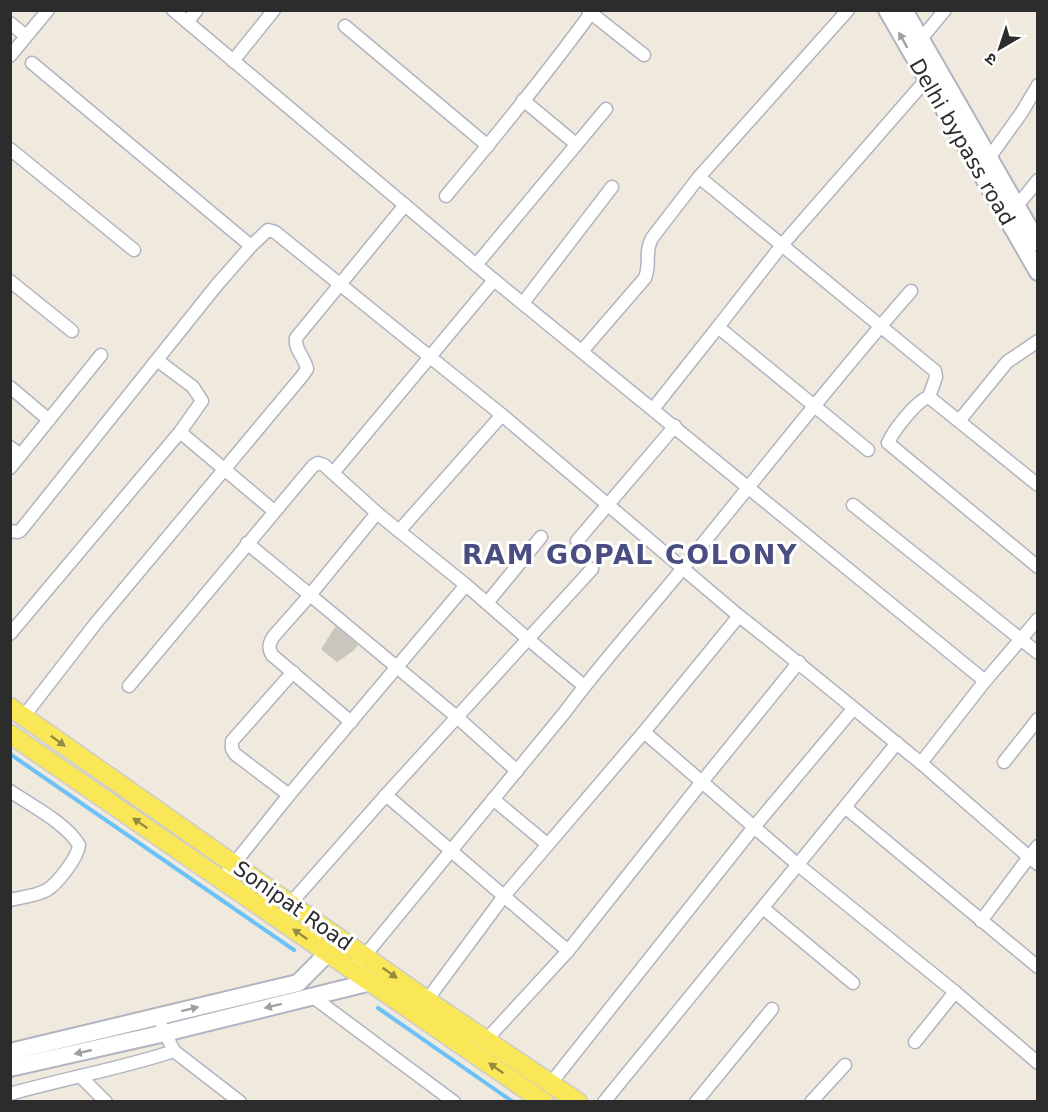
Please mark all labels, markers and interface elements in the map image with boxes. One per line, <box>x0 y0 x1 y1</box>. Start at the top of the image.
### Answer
north arrow <box>970 18 1030 78</box>
one-way arrow <box>898 32 909 48</box>
text: उ <box>981 49 1000 70</box>
street label: Delhi bypass road <box>904 54 1020 230</box>
district label: RAM GOPAL COLONY <box>462 539 798 570</box>
one-way arrow <box>50 735 66 747</box>
one-way arrow <box>131 818 148 829</box>
street label: Sonipat Road <box>229 856 357 956</box>
one-way arrow <box>293 928 309 940</box>
one-way arrow <box>381 967 397 979</box>
one-way arrow <box>264 1002 282 1012</box>
one-way arrow <box>181 1003 199 1013</box>
one-way arrow <box>74 1047 93 1057</box>
one-way arrow <box>488 1062 504 1074</box>

